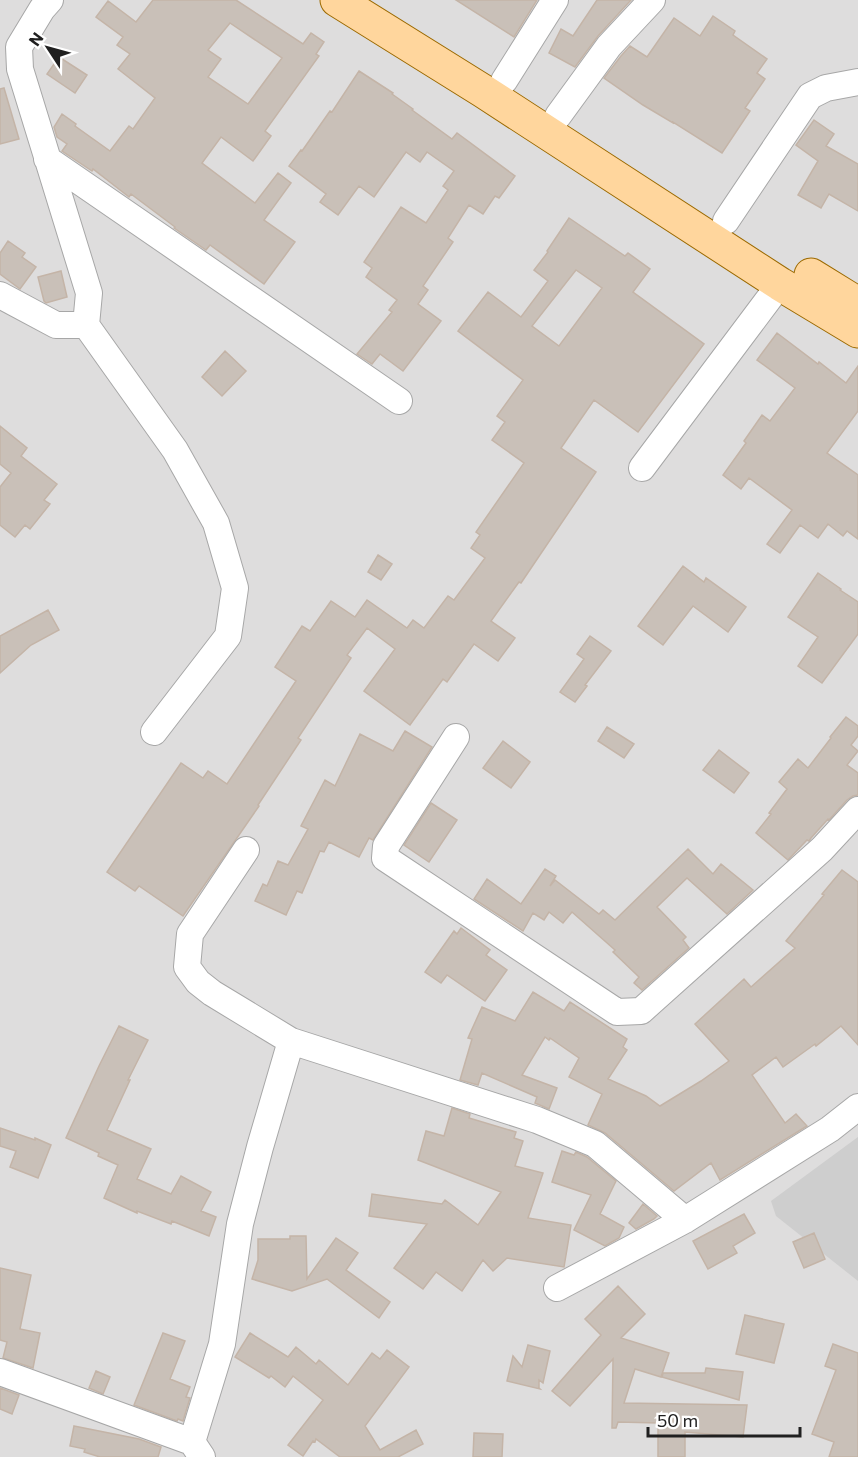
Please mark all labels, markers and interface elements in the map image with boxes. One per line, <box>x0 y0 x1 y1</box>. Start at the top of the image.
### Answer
north arrow <box>18 18 78 78</box>
text: N <box>24 28 47 49</box>
scale bar <box>648 1400 800 1438</box>
text: 50 m <box>657 1409 698 1431</box>

